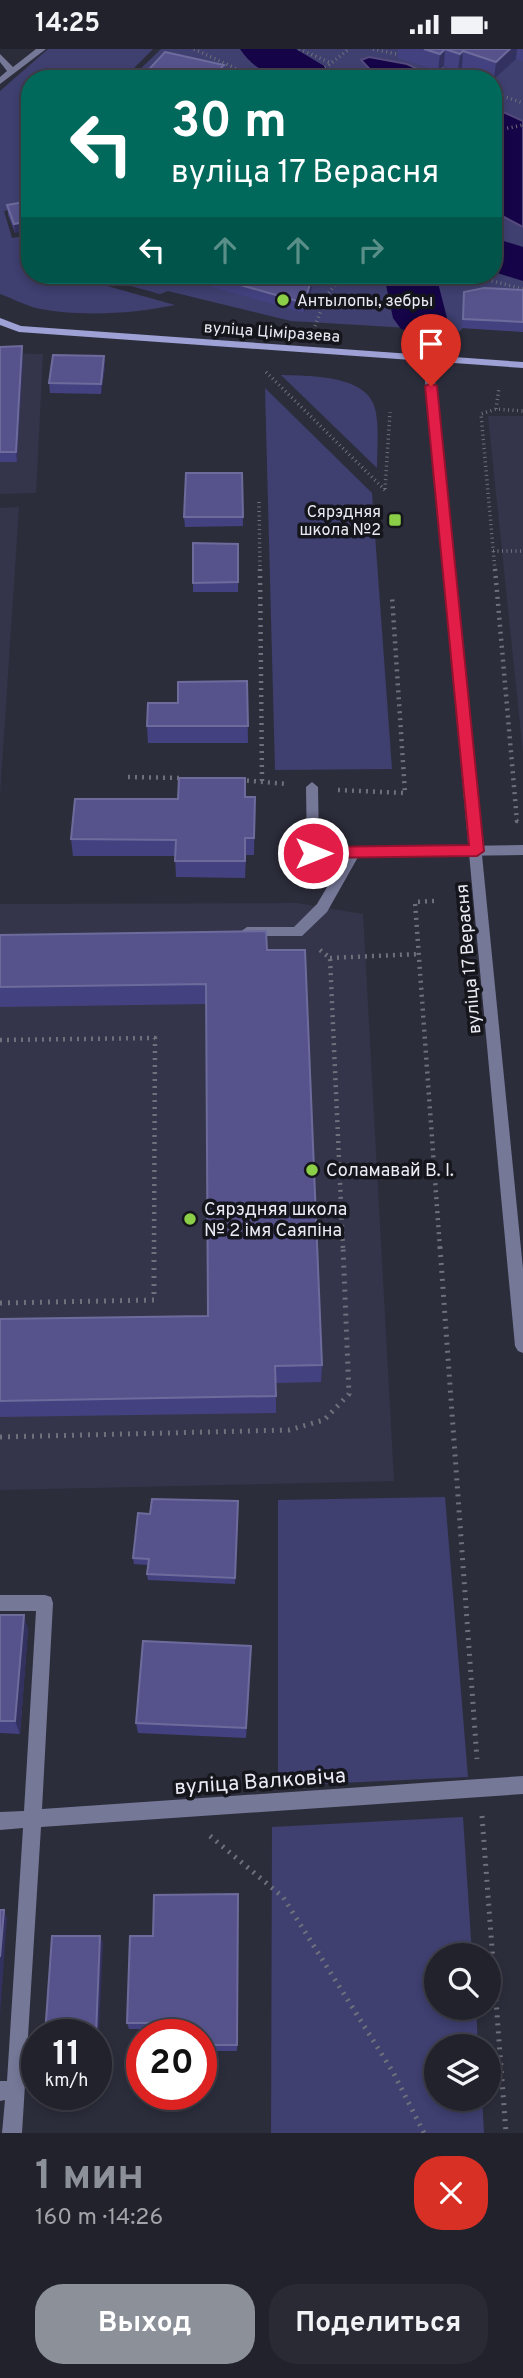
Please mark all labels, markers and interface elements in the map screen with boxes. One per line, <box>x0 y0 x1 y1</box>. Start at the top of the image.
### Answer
text: 14:25 <box>35 8 100 41</box>
text: 30 m <box>171 93 287 155</box>
icon: left <box>56 98 147 189</box>
text: вуліца 17 Верасня <box>171 154 439 194</box>
icon: left <box>133 231 171 269</box>
icon: ahead <box>206 231 244 269</box>
icon: ahead <box>279 231 317 269</box>
icon: right <box>352 231 390 269</box>
marker: Антылопы, зебры <box>275 292 291 308</box>
place label: Антылопы, зебры <box>297 292 433 312</box>
pin <box>401 314 461 386</box>
street label: вуліца Ціміразева <box>203 318 341 348</box>
icon: arrive <box>412 325 450 363</box>
place label: Сярэдняя школа №2 <box>300 503 381 541</box>
marker: Сярэдняя школа №2 <box>387 512 403 528</box>
position arrow <box>276 816 350 890</box>
street label: вуліца 17 Верасня <box>451 883 488 1035</box>
place label: Соламавай В. І. <box>326 1160 454 1183</box>
marker: Соламавай В. І. <box>304 1162 320 1178</box>
place label: Сярэдняя школа № 2 імя Саяпіна <box>204 1199 347 1243</box>
marker: Сярэдняя школа № 2 імя Саяпіна <box>182 1211 198 1227</box>
street label: вуліца Валковіча <box>173 1763 347 1802</box>
map controls <box>424 1943 501 2111</box>
button: search <box>424 1943 501 2020</box>
speed limit sign: 20 <box>126 2019 217 2110</box>
text: 11 <box>53 2033 81 2077</box>
button: layers <box>424 2034 501 2111</box>
text: km/h <box>45 2070 88 2093</box>
text: 1 мин <box>35 2151 144 2204</box>
button: close <box>414 2156 488 2230</box>
text: 160 m · 14:26 <box>35 2204 163 2233</box>
button: Выход <box>35 2284 255 2364</box>
button: Поделиться <box>269 2284 488 2364</box>

